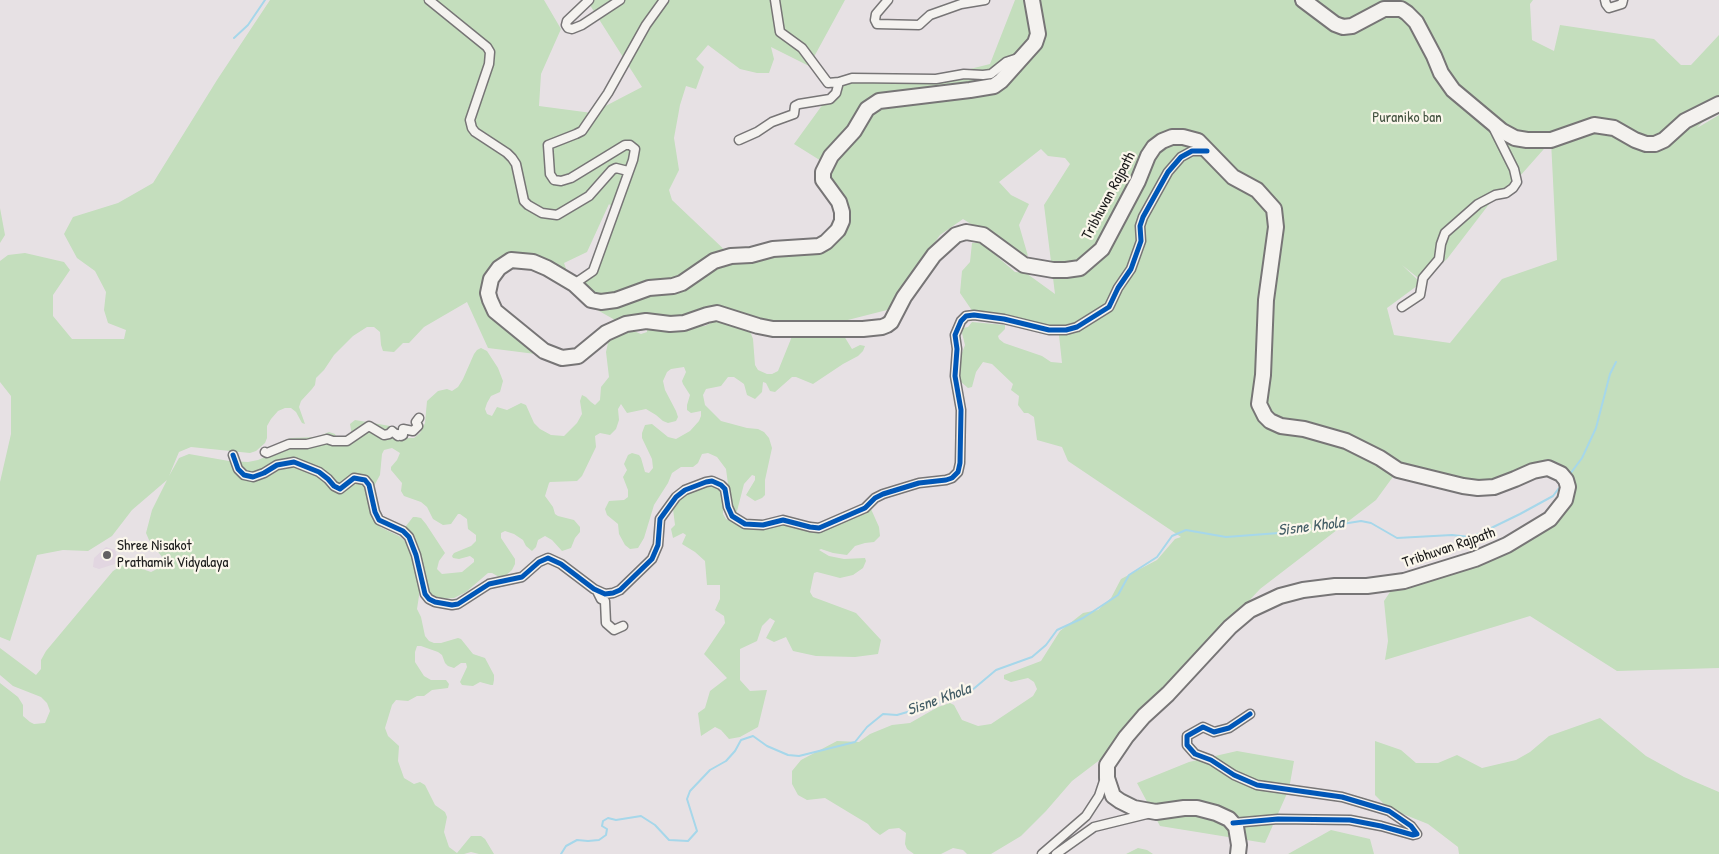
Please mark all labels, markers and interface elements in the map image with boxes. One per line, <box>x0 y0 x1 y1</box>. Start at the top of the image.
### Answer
park label: Puraniko ban <box>1372 109 1442 127</box>
street label: Tribhuvan Rajpath <box>1078 149 1140 243</box>
water label: Sisne Khola <box>1277 513 1345 541</box>
street label: Tribhuvan Rajpath <box>1400 524 1498 572</box>
place label: Shree Nisakot Prathamik Vidyalaya <box>117 537 228 572</box>
marker: Shree Nisakot Prathamik Vidyalaya <box>101 549 113 561</box>
water label: Sisne Khola <box>905 680 973 720</box>

